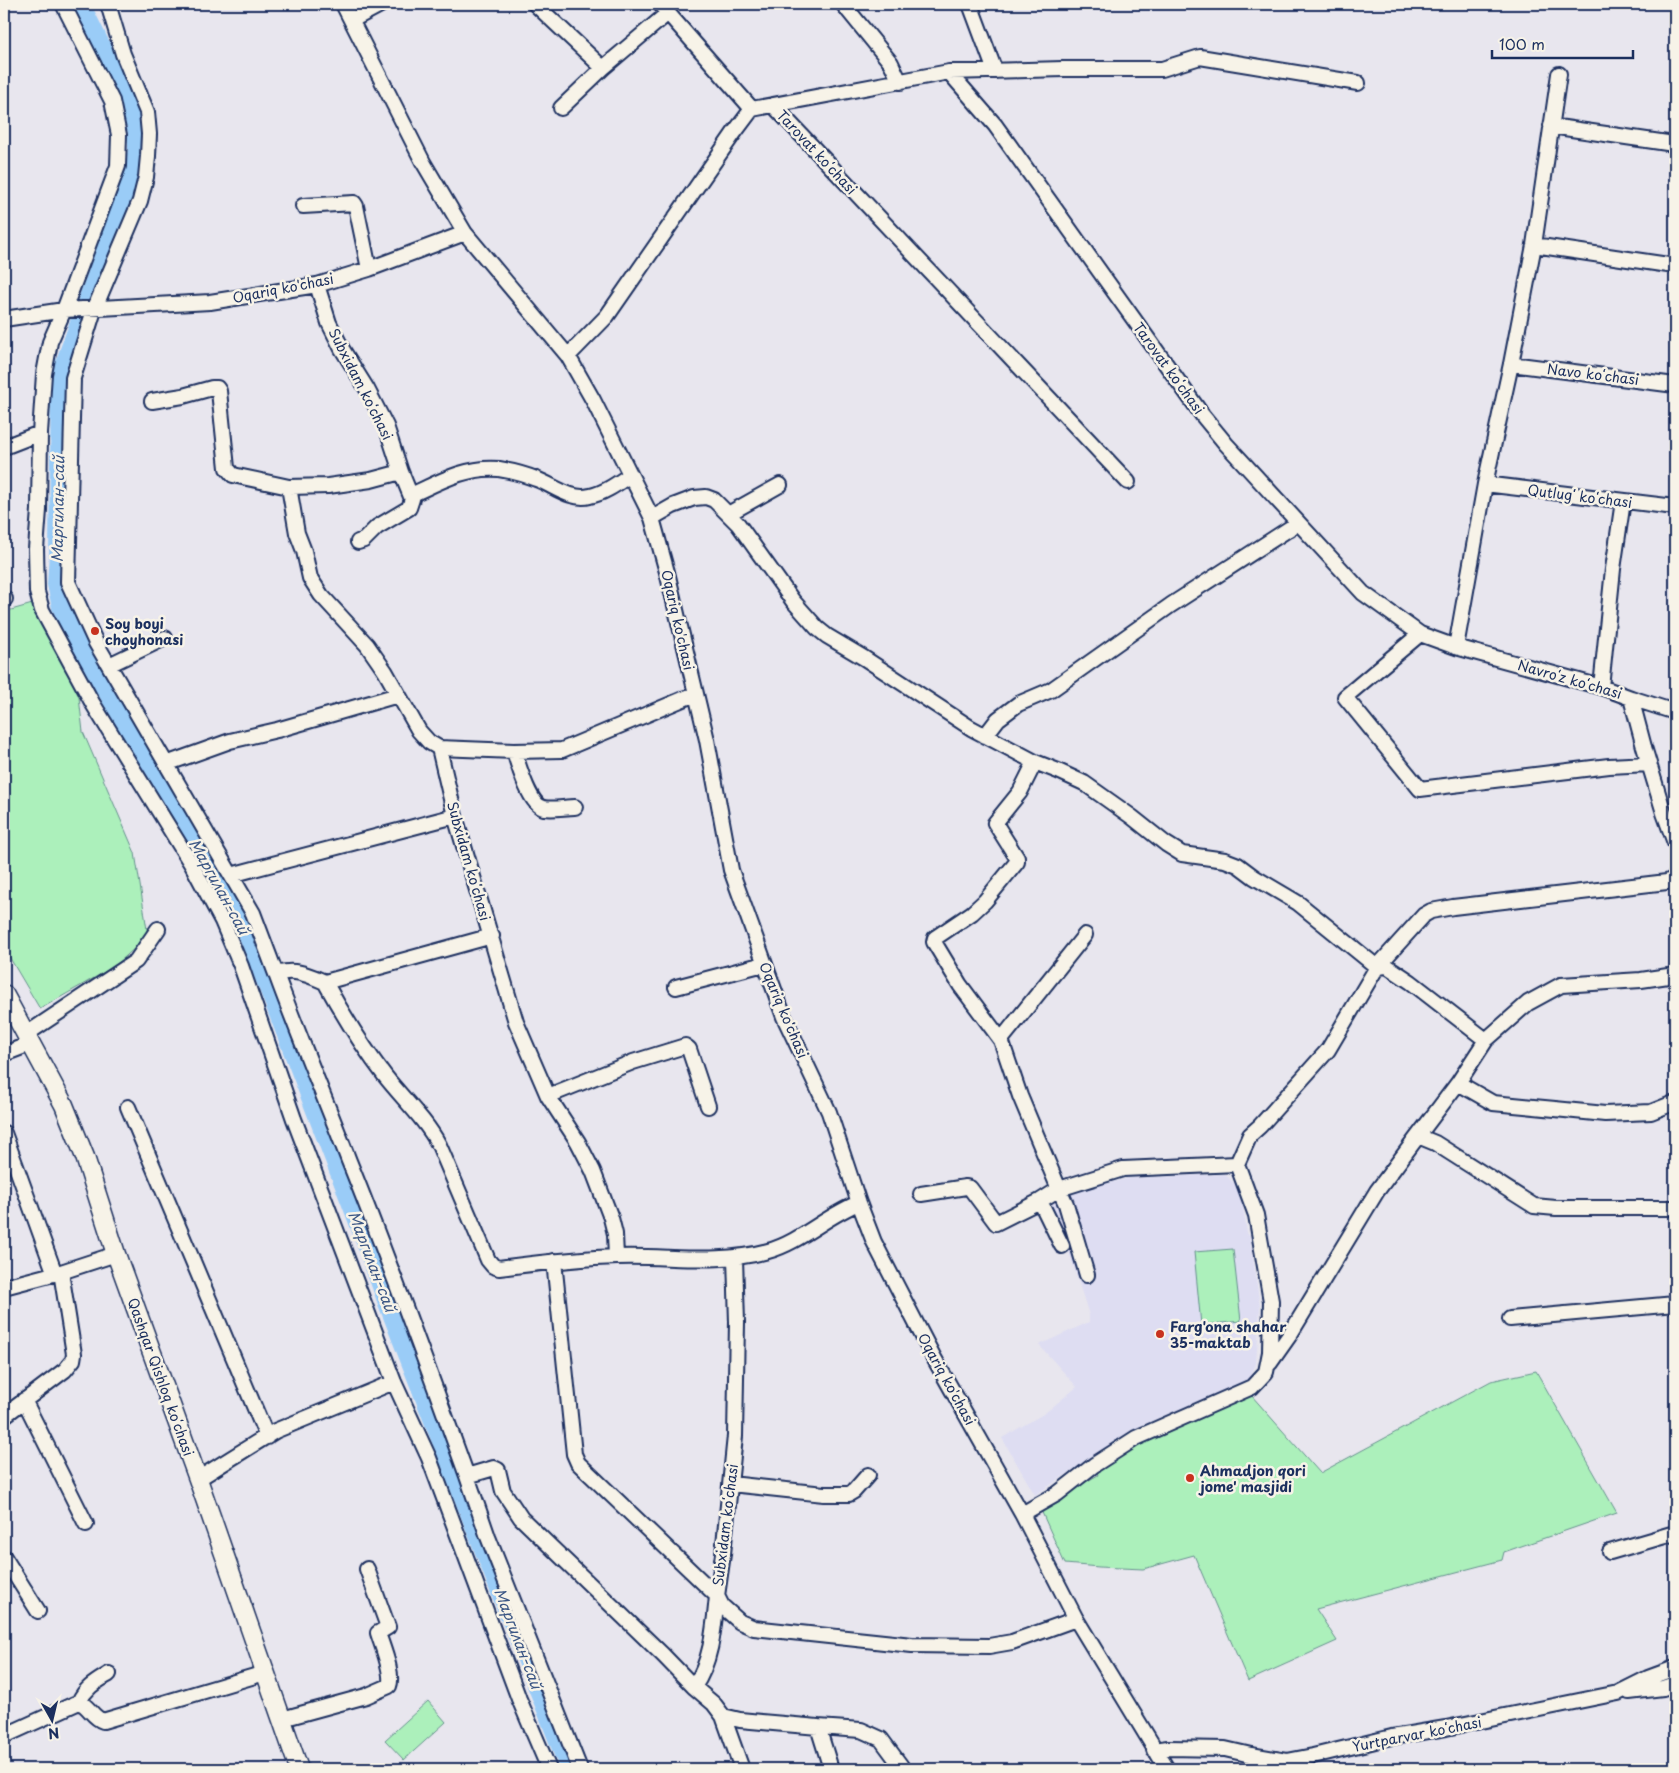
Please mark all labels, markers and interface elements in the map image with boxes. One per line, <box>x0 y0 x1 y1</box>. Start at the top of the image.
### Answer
scale bar <box>1492 28 1633 60</box>
text: 100 m <box>1499 32 1545 55</box>
street label: Tarovat koʻchasi <box>772 105 862 199</box>
street label: Oqariq ko'chasi <box>231 268 335 308</box>
street label: Tarovat koʻchasi <box>1128 318 1210 418</box>
street label: Subxidam koʻchasi <box>324 324 398 444</box>
street label: Navo koʻchasi <box>1546 358 1640 390</box>
water label: Маргилан-сай <box>45 453 69 562</box>
street label: Qutlugʻ koʻchasi <box>1526 479 1634 513</box>
street label: Oqariq ko'chasi <box>656 568 700 672</box>
place label: Soy boyi choyhonasi <box>105 613 183 650</box>
marker: Soy boyi choyhonasi <box>89 625 101 637</box>
street label: Navroʻz koʻchasi <box>1515 654 1625 704</box>
street label: Subxidam koʻchasi <box>442 799 496 923</box>
water label: Маргилан-сай <box>184 834 257 940</box>
street label: Oqariq ko'chasi <box>754 959 814 1061</box>
water label: Маргилан-сай <box>343 1207 404 1317</box>
street label: Qashqar Qishloq koʻchasi <box>123 1295 199 1459</box>
place label: Farg'ona shahar 35-maktab <box>1170 1316 1287 1353</box>
marker: Farg'ona shahar 35-maktab <box>1154 1328 1166 1340</box>
street label: Oqariq ko'chasi <box>913 1329 981 1429</box>
place label: Ahmadjon qori jome' masjidi <box>1198 1460 1306 1497</box>
street label: Subxidam koʻchasi <box>707 1463 743 1587</box>
marker: Ahmadjon qori jome' masjidi <box>1184 1472 1196 1484</box>
water label: Маргилан-сай <box>489 1584 550 1694</box>
north arrow <box>28 1696 78 1746</box>
street label: Yurtparvar koʻchasi <box>1351 1711 1483 1757</box>
text: N <box>47 1722 61 1745</box>

